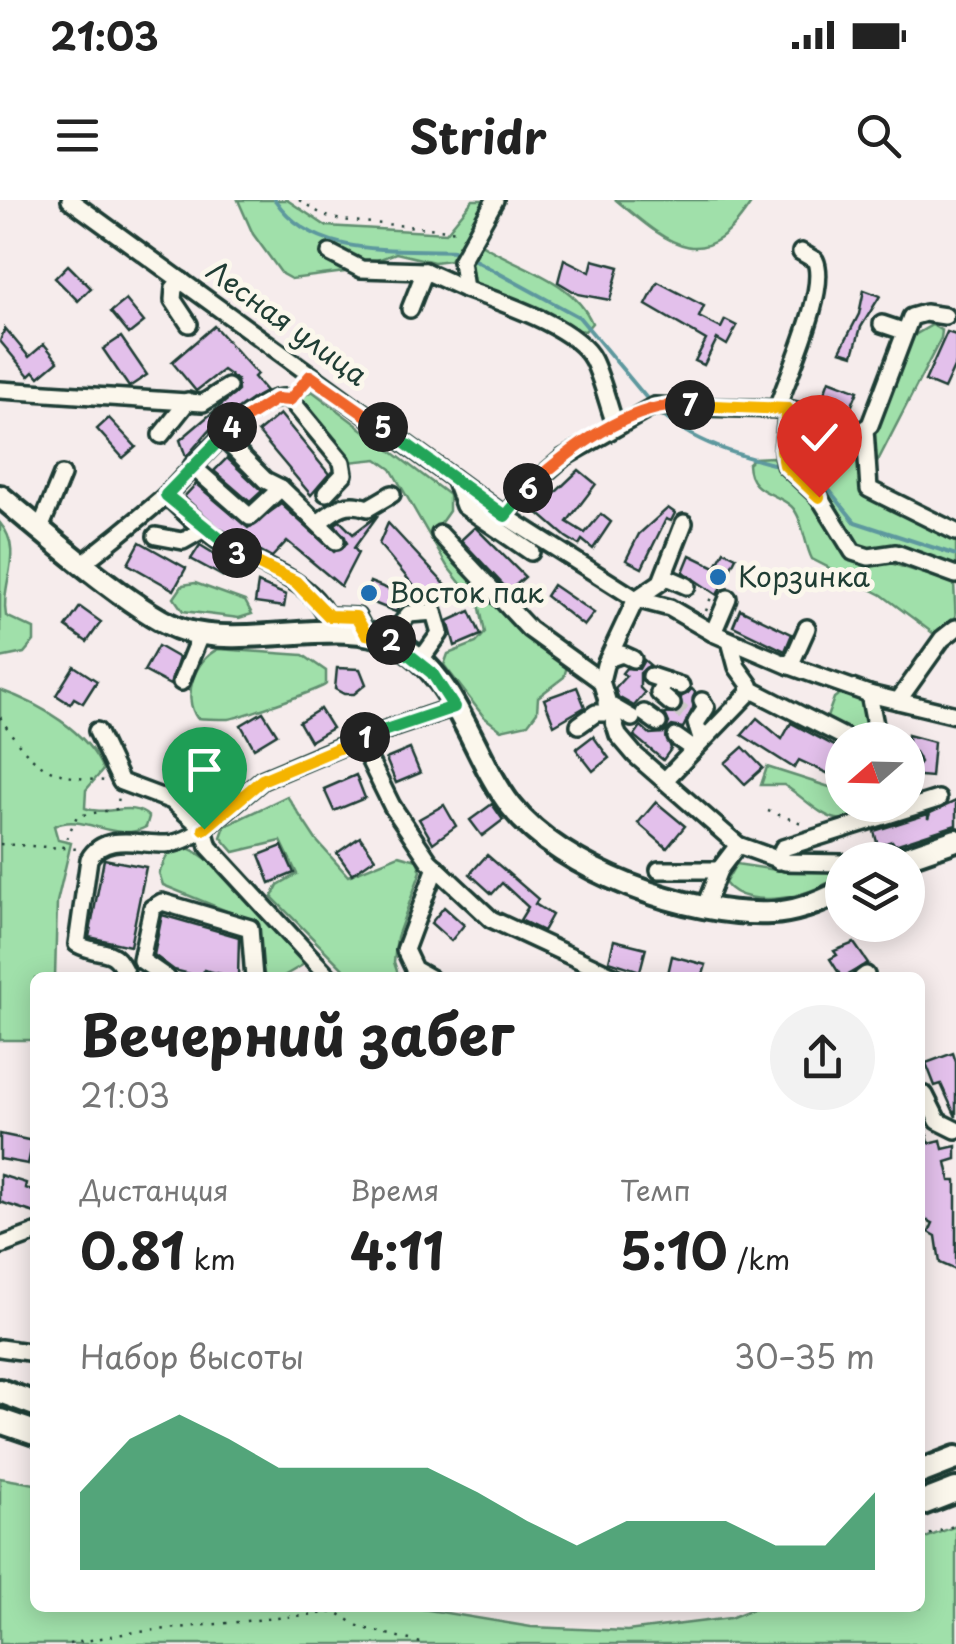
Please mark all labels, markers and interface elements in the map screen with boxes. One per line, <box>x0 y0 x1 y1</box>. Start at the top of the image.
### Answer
text: 21:03 <box>50 7 159 64</box>
text: Stridr <box>409 101 547 169</box>
icon: menu <box>50 108 105 163</box>
icon: search <box>851 108 906 163</box>
street label: Лесная улица <box>198 248 378 395</box>
pin: 7 <box>665 380 715 430</box>
text: 7 <box>682 383 698 426</box>
pin <box>777 395 862 498</box>
pin: 4 <box>207 402 257 452</box>
pin: 5 <box>358 402 408 452</box>
text: 4 <box>222 405 242 448</box>
text: 5 <box>374 405 392 448</box>
icon: check <box>792 410 847 465</box>
pin: 6 <box>503 463 553 513</box>
text: 6 <box>518 466 538 509</box>
pin: 3 <box>212 528 262 578</box>
text: 3 <box>228 531 246 574</box>
place label: Корзинка <box>738 554 871 597</box>
marker: Корзинка <box>707 566 729 588</box>
place label: Восток пак <box>389 570 544 613</box>
marker: Восток пак <box>358 582 380 604</box>
pin: 2 <box>366 615 416 665</box>
text: 2 <box>381 618 401 661</box>
pin: 1 <box>340 712 390 762</box>
text: 1 <box>358 715 372 758</box>
north arrow <box>825 722 925 822</box>
map controls <box>825 722 925 942</box>
pin <box>162 727 247 830</box>
icon: arrive <box>177 742 232 797</box>
button: layers <box>825 842 925 942</box>
text: Вечерний забег <box>80 992 514 1075</box>
button: share <box>770 1005 875 1110</box>
text: 21:03 <box>80 1071 170 1119</box>
text: Дистанция <box>80 1168 229 1211</box>
text: Время <box>350 1168 439 1211</box>
text: Темп <box>620 1168 691 1211</box>
text: 0.81 <box>80 1211 184 1287</box>
text: 4:11 <box>350 1211 444 1287</box>
text: 5:10 <box>620 1211 728 1287</box>
text: km <box>184 1237 236 1280</box>
text: /km <box>728 1237 790 1280</box>
text: Набор высоты <box>80 1332 304 1380</box>
text: 30–35 m <box>734 1332 875 1380</box>

